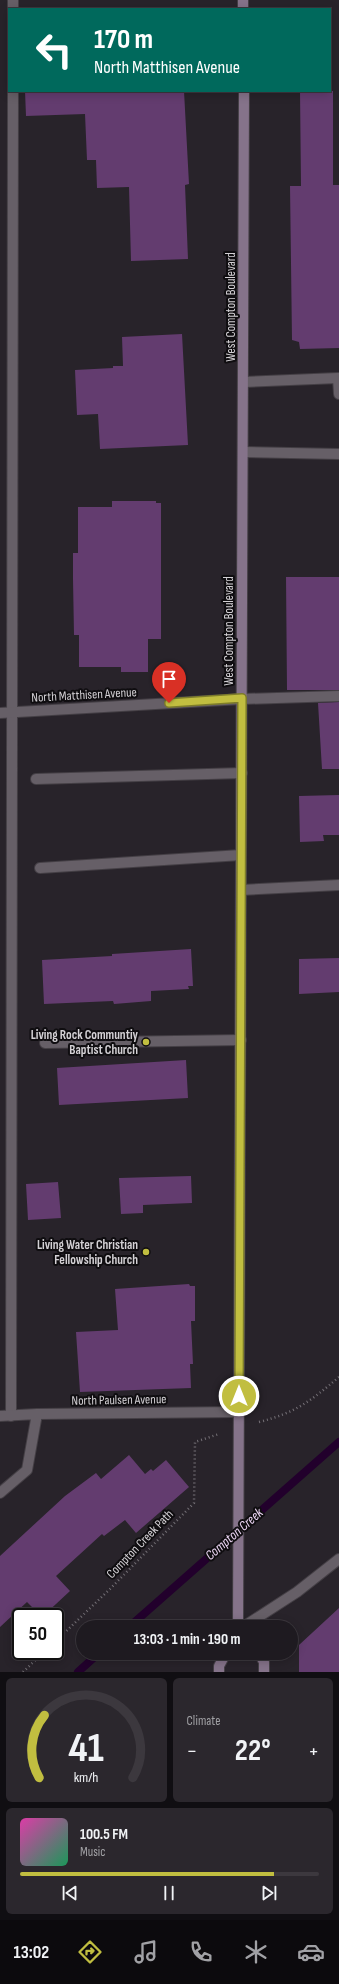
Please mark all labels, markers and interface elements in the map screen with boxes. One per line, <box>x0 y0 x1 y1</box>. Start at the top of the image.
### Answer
text: 170 m <box>94 23 153 56</box>
icon: left <box>28 24 80 76</box>
text: North Matthisen Avenue <box>94 57 240 78</box>
street label: West Compton Boulevard <box>223 252 239 362</box>
street label: West Compton Boulevard <box>221 576 237 686</box>
pin <box>152 662 186 703</box>
icon: arrive <box>158 668 180 690</box>
street label: North Matthisen Avenue <box>31 684 137 706</box>
place label: Living Rock Communtiy Baptist Church <box>31 1027 139 1058</box>
marker: Living Rock Communtiy Baptist Church <box>141 1037 151 1047</box>
place label: Living Water Christian Fellowship Church <box>37 1237 138 1268</box>
marker: Living Water Christian Fellowship Church <box>141 1247 151 1257</box>
position arrow <box>218 1375 260 1417</box>
street label: North Paulsen Avenue <box>71 1391 167 1409</box>
water label: Compton Creek <box>202 1504 267 1564</box>
street label: Compton Creek Path <box>103 1506 177 1582</box>
speed limit sign: 50 <box>12 1608 64 1660</box>
text: 13:03 · 1 min · 190 m <box>134 1630 240 1649</box>
text: Climate <box>187 1713 220 1729</box>
text: 41 <box>68 1724 104 1773</box>
text: 22° <box>235 1733 271 1769</box>
text: − <box>187 1738 197 1765</box>
text: + <box>308 1738 319 1765</box>
text: km/h <box>74 1769 99 1786</box>
text: 100.5 FM <box>80 1825 128 1844</box>
text: Music <box>80 1844 105 1860</box>
icon: previous <box>59 1882 81 1904</box>
icon: pause <box>158 1882 180 1904</box>
icon: next <box>258 1882 280 1904</box>
icon: directions <box>76 1938 104 1966</box>
icon: music <box>132 1938 160 1966</box>
icon: phone <box>187 1938 215 1966</box>
icon: climate <box>242 1938 270 1966</box>
icon: car <box>297 1938 325 1966</box>
text: 13:02 <box>14 1942 49 1963</box>

